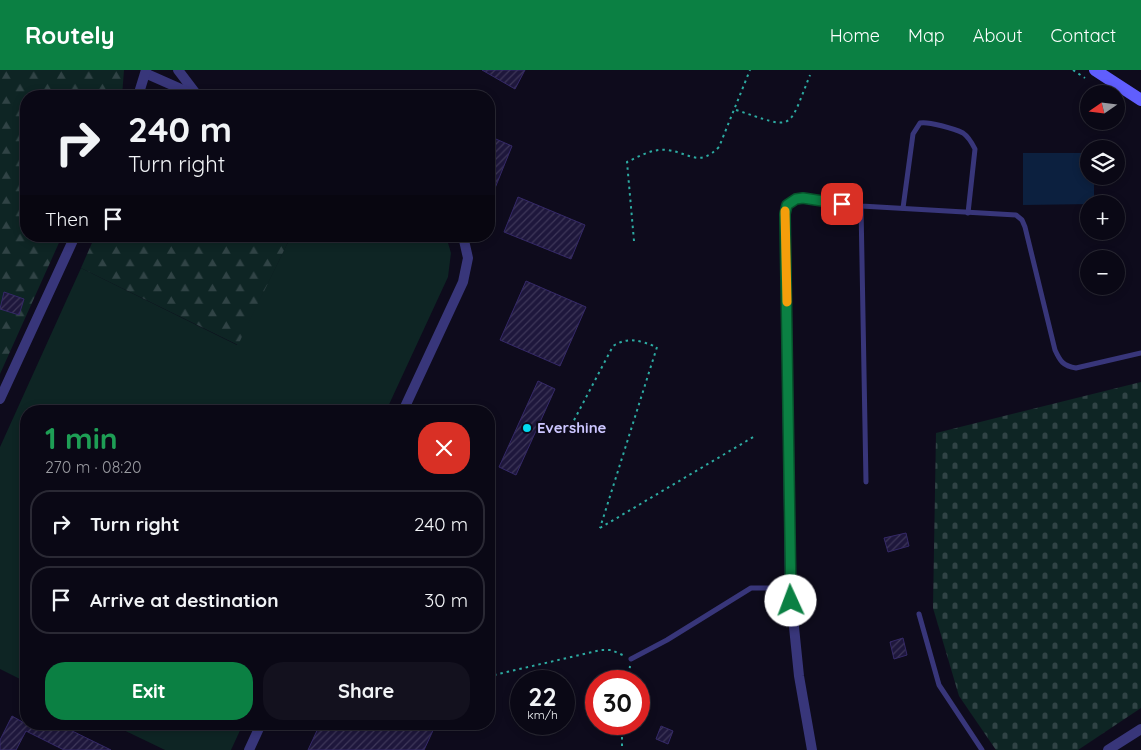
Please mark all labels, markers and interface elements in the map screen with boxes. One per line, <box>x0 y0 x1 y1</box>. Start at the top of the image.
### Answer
text: Routely <box>25 20 115 50</box>
text: Home <box>830 24 880 47</box>
text: Map <box>908 24 945 47</box>
text: About <box>973 24 1023 47</box>
text: Contact <box>1051 24 1116 47</box>
north arrow <box>1080 85 1125 130</box>
map controls <box>1080 85 1125 295</box>
text: 240 m <box>128 107 232 151</box>
icon: right <box>45 110 110 175</box>
button: layers <box>1080 140 1125 185</box>
text: Turn right <box>128 150 225 178</box>
pin <box>821 183 863 225</box>
icon: arrive <box>828 190 856 218</box>
button: + <box>1080 195 1125 240</box>
icon: arrive <box>99 205 127 233</box>
text: Then <box>45 207 89 231</box>
button: − <box>1080 250 1125 295</box>
place label: Evershine <box>537 418 607 437</box>
text: 1 min <box>45 419 118 457</box>
button: close <box>418 422 470 474</box>
marker: Evershine <box>521 422 533 434</box>
text: 270 m · 08:20 <box>45 457 142 477</box>
icon: right <box>47 510 75 538</box>
text: Turn right <box>90 512 179 536</box>
text: 240 m <box>414 512 468 536</box>
position arrow <box>764 574 816 626</box>
icon: arrive <box>47 586 75 614</box>
text: Arrive at destination <box>90 588 279 612</box>
text: 30 m <box>424 588 468 612</box>
button: Exit <box>45 662 253 720</box>
button: Share <box>263 662 470 720</box>
speed limit sign: 30 <box>585 670 650 735</box>
text: 22 <box>528 681 557 712</box>
text: km/h <box>527 707 558 722</box>

